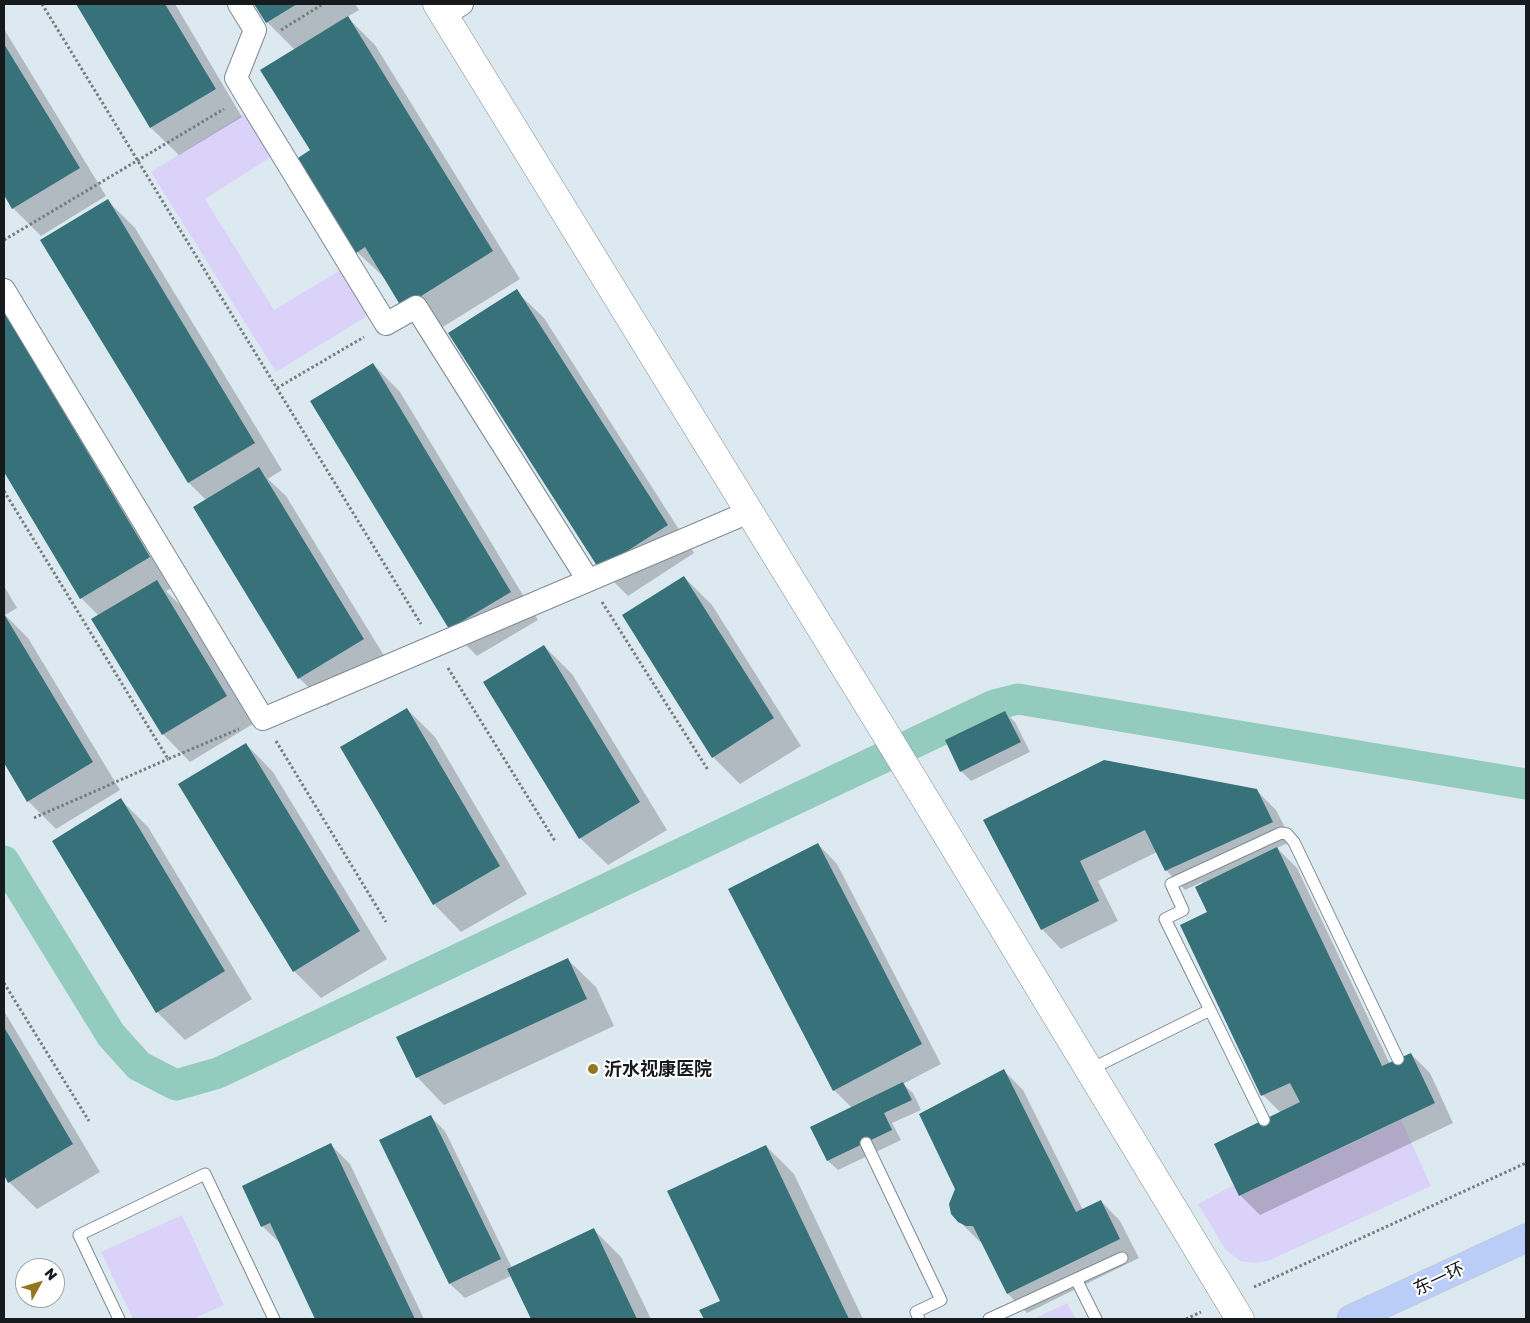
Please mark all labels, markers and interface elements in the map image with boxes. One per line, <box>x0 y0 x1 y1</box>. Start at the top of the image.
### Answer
place label: 沂水视康医院 <box>604 1058 712 1080</box>
marker: 沂水视康医院 <box>586 1062 600 1076</box>
north arrow <box>15 1258 65 1308</box>
street label: 东一环 <box>1410 1258 1468 1300</box>
text: N <box>41 1264 61 1283</box>

